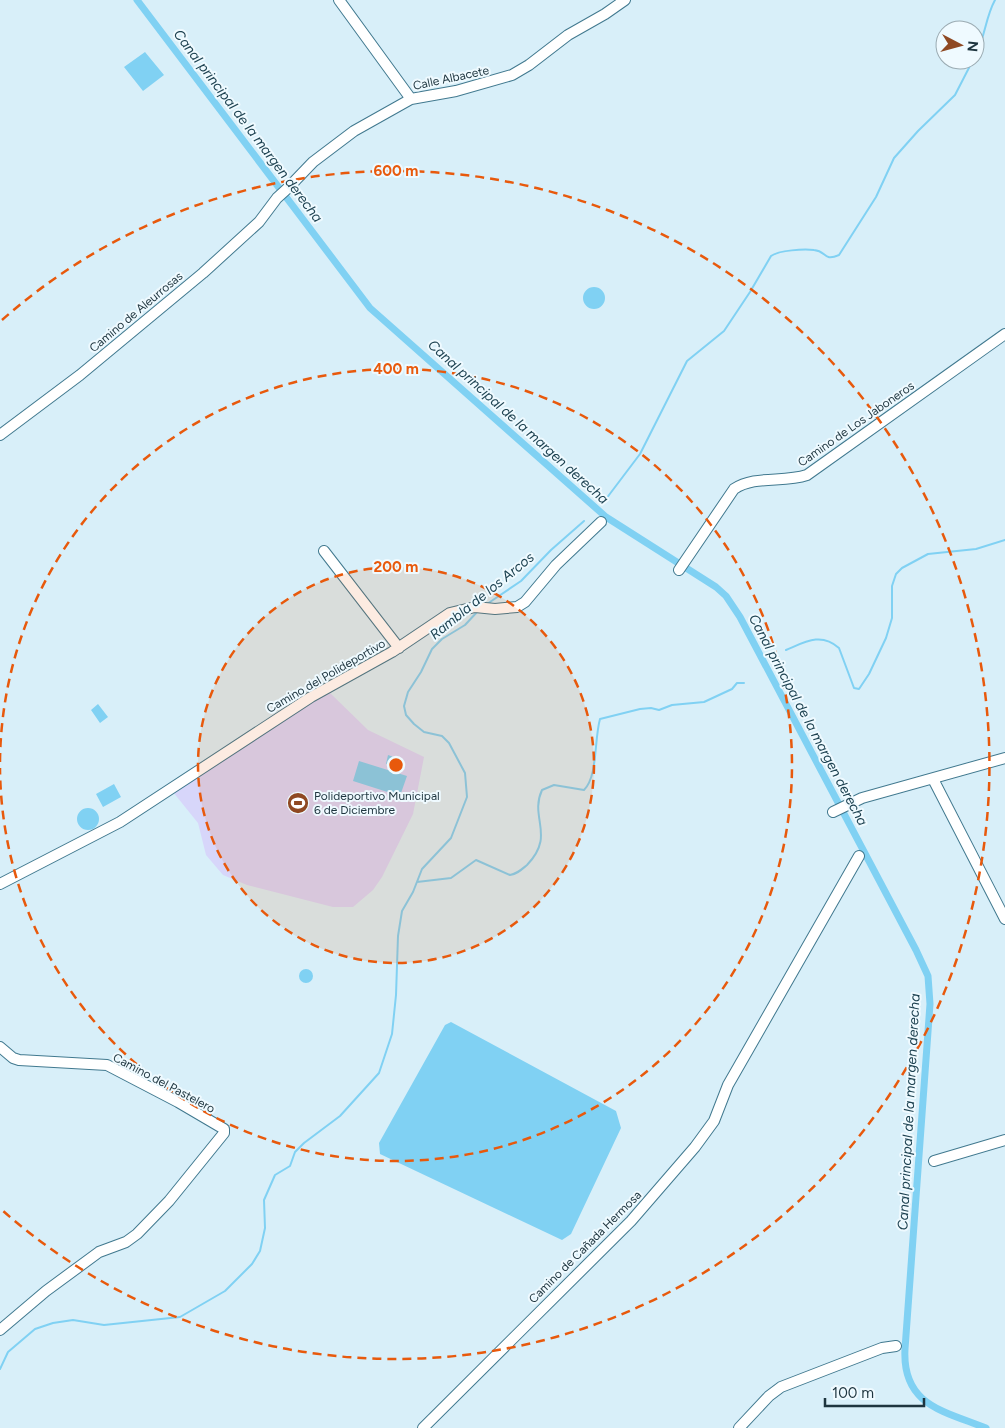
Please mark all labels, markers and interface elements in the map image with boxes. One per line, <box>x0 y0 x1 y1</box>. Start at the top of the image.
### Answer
north arrow <box>935 20 985 70</box>
water label: Canal principal de la margen derecha <box>170 26 326 226</box>
text: N <box>963 40 981 53</box>
street label: Calle Albacete <box>412 63 491 93</box>
text: 600 m <box>374 162 418 180</box>
street label: Camino de Aleurrosas <box>87 269 186 355</box>
water label: Canal principal de la margen derecha <box>424 336 612 508</box>
text: 400 m <box>373 360 419 378</box>
street label: Camino de Los Jaboneros <box>795 378 917 470</box>
water label: Rambla de los Arcos <box>426 548 538 643</box>
text: 200 m <box>374 558 418 576</box>
water label: Canal principal de la margen derecha <box>745 611 871 829</box>
street label: Camino del Polideportivo <box>264 636 388 716</box>
centre of rings <box>387 756 405 774</box>
place label: Polideportivo Municipal 6 de Diciembre <box>314 789 440 817</box>
sports icon: Polideportivo Municipal 6 de Diciembre <box>286 791 310 815</box>
water label: Canal principal de la margen derecha <box>894 993 924 1231</box>
street label: Camino del Pastelero <box>111 1050 217 1116</box>
street label: Camino de Cañada Hermosa <box>526 1188 644 1306</box>
scale bar <box>825 1376 924 1408</box>
text: 100 m <box>832 1384 874 1402</box>

